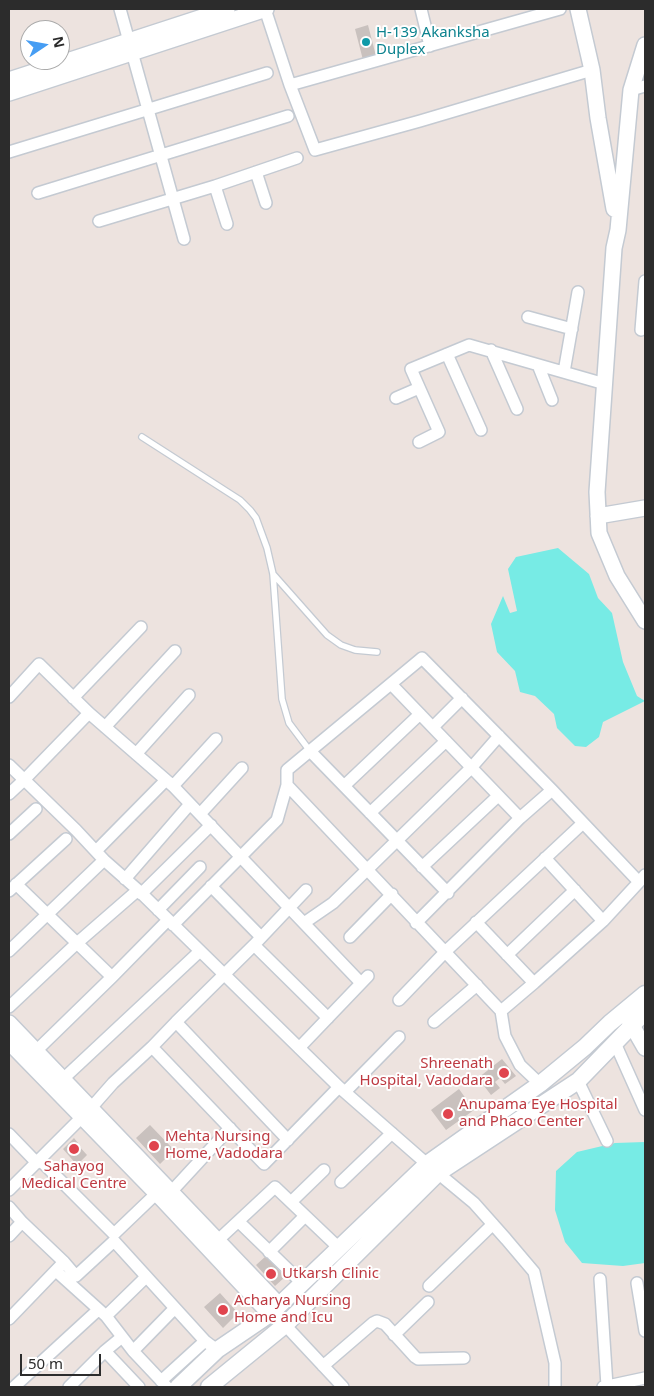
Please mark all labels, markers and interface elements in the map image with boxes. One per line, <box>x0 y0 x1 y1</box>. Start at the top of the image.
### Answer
north arrow <box>20 20 70 70</box>
place label: H-139 Akanksha Duplex <box>376 24 490 59</box>
text: N <box>49 34 70 50</box>
marker: H-139 Akanksha Duplex <box>360 36 372 48</box>
place label: Shreenath Hospital, Vadodara <box>360 1055 493 1090</box>
marker: Shreenath Hospital, Vadodara <box>497 1066 511 1080</box>
place label: Anupama Eye Hospital and Phaco Center <box>459 1096 618 1131</box>
marker: Anupama Eye Hospital and Phaco Center <box>441 1107 455 1121</box>
place label: Mehta Nursing Home, Vadodara <box>165 1128 283 1163</box>
marker: Mehta Nursing Home, Vadodara <box>147 1139 161 1153</box>
marker: Sahayog Medical Centre <box>67 1142 81 1156</box>
place label: Sahayog Medical Centre <box>21 1158 127 1193</box>
place label: Utkarsh Clinic <box>282 1265 379 1283</box>
marker: Utkarsh Clinic <box>264 1267 278 1281</box>
place label: Acharya Nursing Home and Icu <box>234 1292 351 1327</box>
marker: Acharya Nursing Home and Icu <box>216 1303 230 1317</box>
scale bar <box>22 1344 104 1376</box>
text: 50 m <box>28 1353 63 1373</box>

